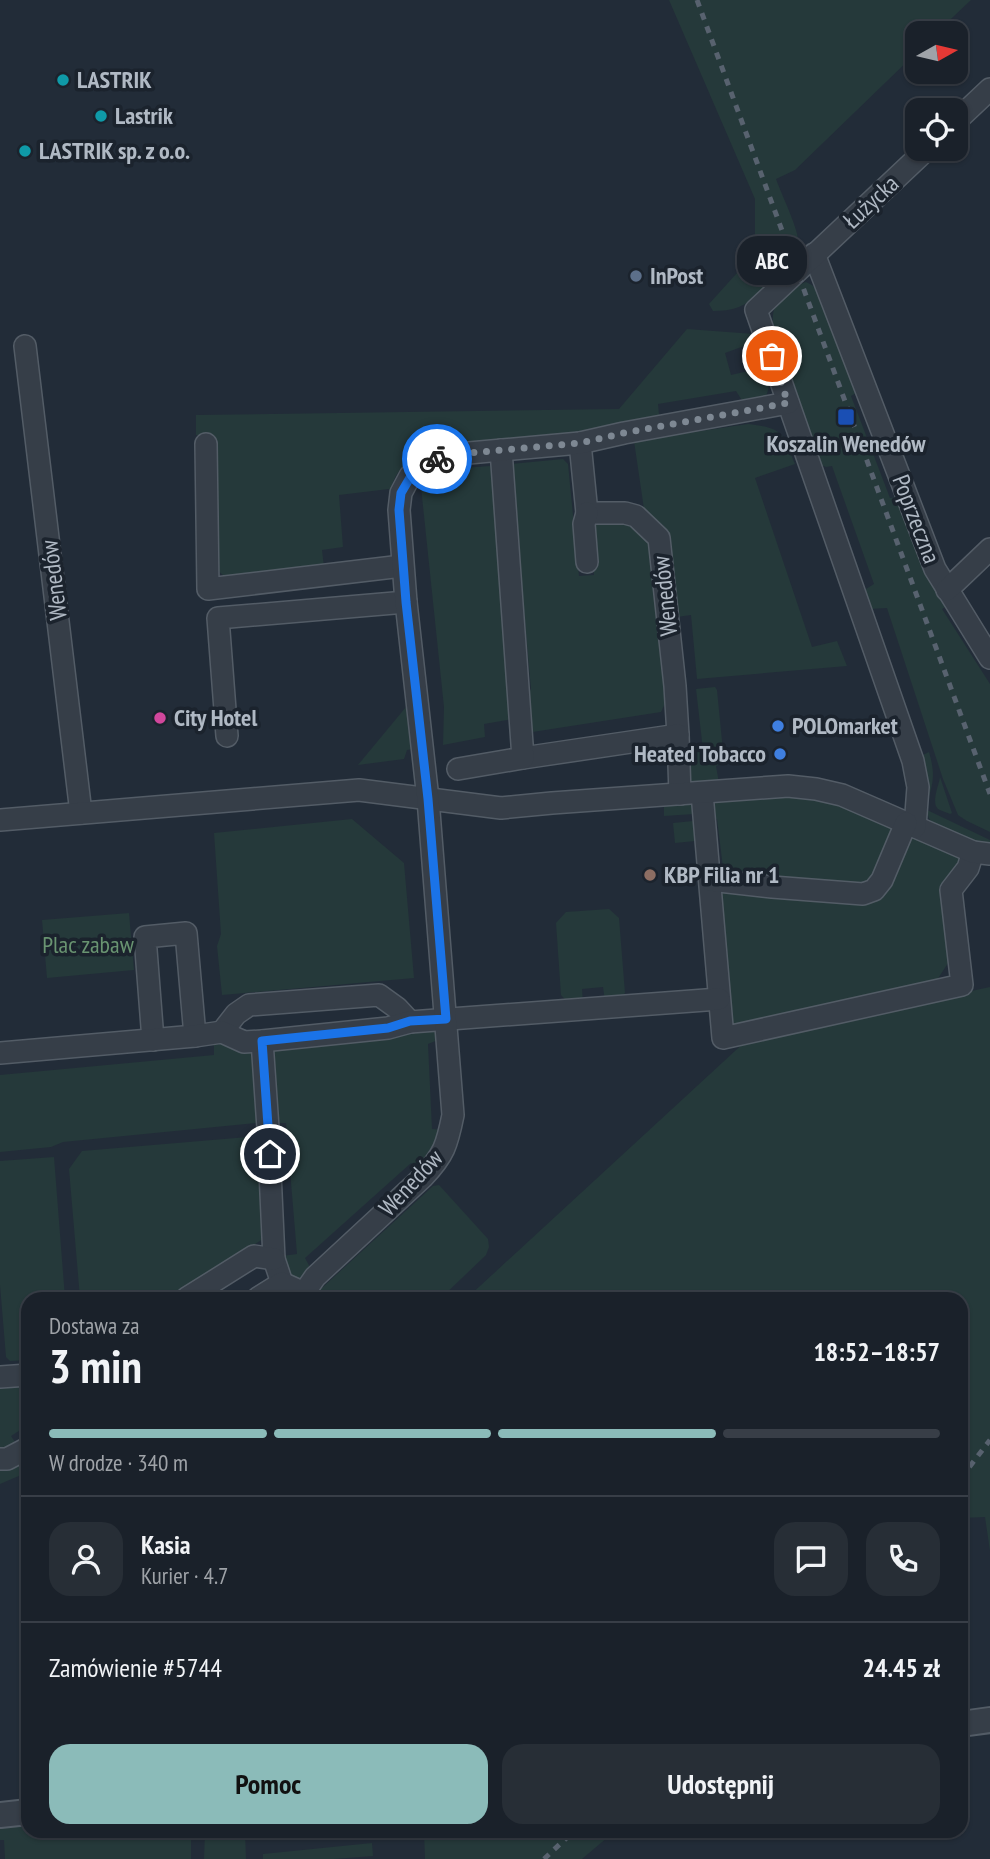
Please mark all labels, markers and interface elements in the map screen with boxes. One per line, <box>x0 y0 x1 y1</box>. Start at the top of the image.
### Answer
north arrow <box>905 21 968 84</box>
map controls <box>905 21 968 161</box>
place label: LASTRIK <box>77 64 152 95</box>
marker: LASTRIK <box>55 72 71 88</box>
button: locate <box>905 98 968 161</box>
place label: Lastrik <box>115 100 173 131</box>
marker: Lastrik <box>93 108 109 124</box>
place label: LASTRIK sp. z o.o. <box>39 135 190 166</box>
marker: LASTRIK sp. z o.o. <box>17 143 33 159</box>
street label: Łużycka <box>836 168 905 235</box>
callout: ABC <box>737 237 807 286</box>
text: ABC <box>755 246 789 275</box>
place label: InPost <box>650 260 703 291</box>
marker: InPost <box>628 268 644 284</box>
pin <box>742 326 802 386</box>
icon: bag <box>753 337 791 375</box>
marker: Koszalin Wenedów <box>836 407 856 427</box>
courier <box>402 424 472 494</box>
place label: Koszalin Wenedów <box>767 428 926 459</box>
icon: bike <box>418 440 456 478</box>
street label: Poprzeczna <box>885 470 948 568</box>
street label: Wenedów <box>33 537 74 622</box>
street label: Wenedów <box>645 554 684 638</box>
place label: City Hotel <box>174 702 257 733</box>
marker: City Hotel <box>152 710 168 726</box>
place label: POLOmarket <box>792 710 898 741</box>
marker: POLOmarket <box>770 718 786 734</box>
place label: Heated Tobacco <box>634 738 766 769</box>
marker: Heated Tobacco <box>772 746 788 762</box>
place label: KBP Filia nr 1 <box>664 859 780 890</box>
marker: KBP Filia nr 1 <box>642 867 658 883</box>
park label: Plac zabaw <box>42 929 135 960</box>
pin <box>240 1124 300 1184</box>
icon: home <box>251 1135 289 1173</box>
street label: Wenedów <box>372 1142 450 1223</box>
text: Dostawa za <box>49 1311 139 1340</box>
text: 18:52–18:57 <box>813 1335 940 1368</box>
text: 3 min <box>49 1336 142 1396</box>
text: W drodze · 340 m <box>49 1448 188 1477</box>
button: person <box>49 1522 123 1596</box>
button: chat <box>774 1522 848 1596</box>
button: phone <box>866 1522 940 1596</box>
text: Kasia <box>141 1528 191 1561</box>
text: Kurier · 4.7 <box>141 1561 228 1590</box>
text: Zamówienie #5744 <box>49 1651 222 1684</box>
text: 24.45 zł <box>863 1651 940 1684</box>
button: Pomoc <box>49 1744 488 1824</box>
button: Udostępnij <box>502 1744 940 1824</box>

